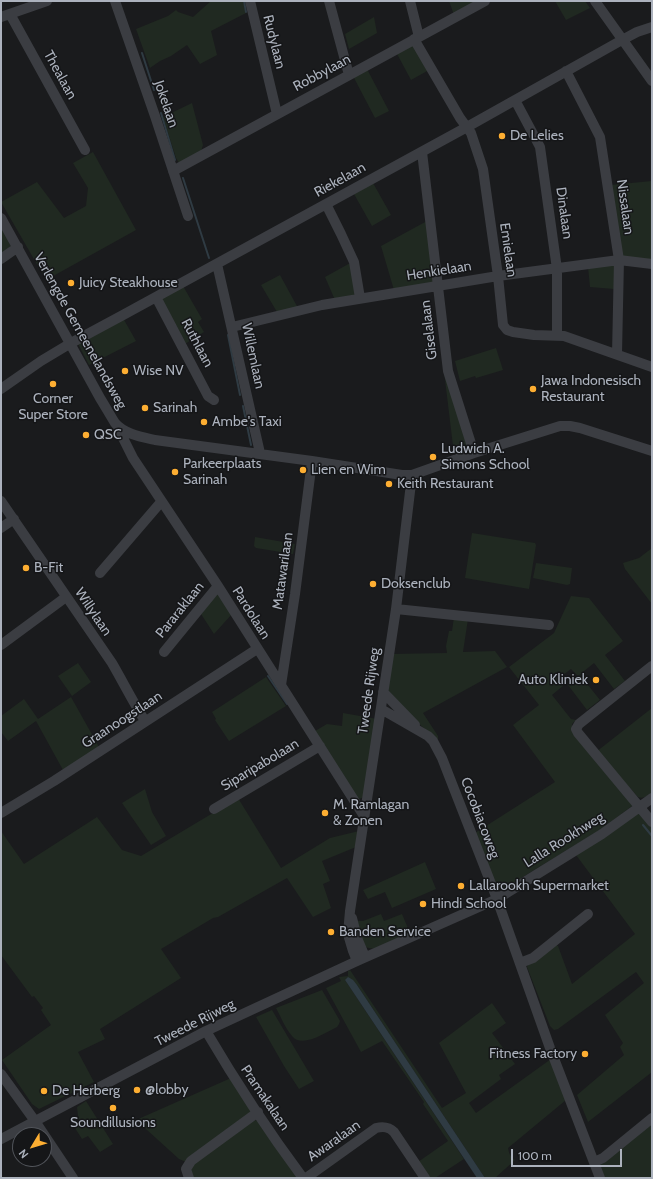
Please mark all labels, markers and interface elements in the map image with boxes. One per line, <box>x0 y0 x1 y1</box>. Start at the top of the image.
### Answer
street label: Rudylaan <box>259 13 289 71</box>
street label: Thealaan <box>40 48 80 102</box>
street label: Robbylaan <box>290 51 354 95</box>
street label: Jokelaan <box>150 78 182 130</box>
place label: De Lelies <box>510 128 564 144</box>
marker: De Lelies <box>497 131 507 141</box>
street label: Riekelaan <box>311 159 369 201</box>
street label: Nissalaan <box>613 178 637 236</box>
street label: Dinalaan <box>552 186 576 240</box>
street label: Emielaan <box>496 222 520 278</box>
street label: Verlengde Gemeenelandsweg <box>30 250 130 412</box>
street label: Henkielaan <box>405 258 473 284</box>
place label: Juicy Steakhouse <box>79 275 178 291</box>
marker: Juicy Steakhouse <box>66 278 76 288</box>
street label: Giselalaan <box>417 299 441 361</box>
street label: Ruthlaan <box>177 316 217 370</box>
street label: Willemlaan <box>238 322 268 390</box>
place label: Wise NV <box>133 363 184 379</box>
marker: Wise NV <box>120 366 130 376</box>
place label: Jawa Indonesisch Restaurant <box>541 373 641 406</box>
marker: Corner Super Store <box>48 379 58 389</box>
marker: Jawa Indonesisch Restaurant <box>528 384 538 394</box>
place label: Corner Super Store <box>18 391 88 424</box>
place label: Sarinah <box>153 400 197 416</box>
marker: Sarinah <box>140 403 150 413</box>
place label: Ambe's Taxi <box>212 414 282 430</box>
marker: Ambe's Taxi <box>199 417 209 427</box>
place label: QSC <box>94 427 122 443</box>
marker: QSC <box>81 430 91 440</box>
place label: Ludwich A. Simons School <box>441 441 530 474</box>
marker: Ludwich A. Simons School <box>428 452 438 462</box>
place label: Parkeerplaats Sarinah <box>183 456 262 488</box>
place label: Lien en Wim <box>311 462 386 478</box>
marker: Lien en Wim <box>298 465 308 475</box>
marker: Parkeerplaats Sarinah <box>170 467 180 477</box>
place label: Keith Restaurant <box>397 476 493 492</box>
marker: Keith Restaurant <box>384 479 394 489</box>
street label: Matawarilaan <box>269 531 297 611</box>
place label: B-Fit <box>34 560 63 576</box>
marker: B-Fit <box>21 563 31 573</box>
place label: Doksenclub <box>381 576 451 592</box>
street label: Pararaklaan <box>152 578 208 642</box>
marker: Doksenclub <box>368 579 378 589</box>
street label: Pardolaan <box>228 584 274 642</box>
street label: Willylaan <box>71 585 115 639</box>
street label: Tweede Rijweg <box>355 647 383 735</box>
place label: Auto Kliniek <box>518 672 588 688</box>
marker: Auto Kliniek <box>591 675 601 685</box>
street label: Graanoogstlaan <box>79 688 165 752</box>
street label: Siparipabolaan <box>218 735 302 795</box>
street label: Cocobiacoweg <box>457 775 503 861</box>
place label: M. Ramlagan & Zonen <box>333 797 409 830</box>
marker: M. Ramlagan & Zonen <box>320 808 330 818</box>
street label: Lalla Rookhweg <box>521 809 607 871</box>
place label: Lallarookh Supermarket <box>469 878 609 894</box>
marker: Lallarookh Supermarket <box>456 881 466 891</box>
place label: Hindi School <box>431 896 506 912</box>
marker: Hindi School <box>418 899 428 909</box>
place label: Banden Service <box>339 924 431 940</box>
marker: Banden Service <box>326 927 336 937</box>
street label: Tweede Rijweg <box>152 996 238 1050</box>
place label: Fitness Factory <box>489 1046 577 1062</box>
marker: Fitness Factory <box>580 1049 590 1059</box>
street label: Pramakalaan <box>237 1062 293 1134</box>
place label: @lobby <box>145 1082 189 1098</box>
place label: De Herberg <box>52 1083 120 1099</box>
marker: @lobby <box>132 1085 142 1095</box>
marker: De Herberg <box>39 1086 49 1096</box>
marker: Soundillusions <box>108 1103 118 1113</box>
place label: Soundillusions <box>70 1115 156 1131</box>
street label: Awaralaan <box>304 1117 364 1165</box>
north arrow <box>12 1127 52 1167</box>
scale bar <box>513 1141 624 1167</box>
text: N <box>15 1146 31 1161</box>
text: 100 m <box>518 1148 552 1163</box>

